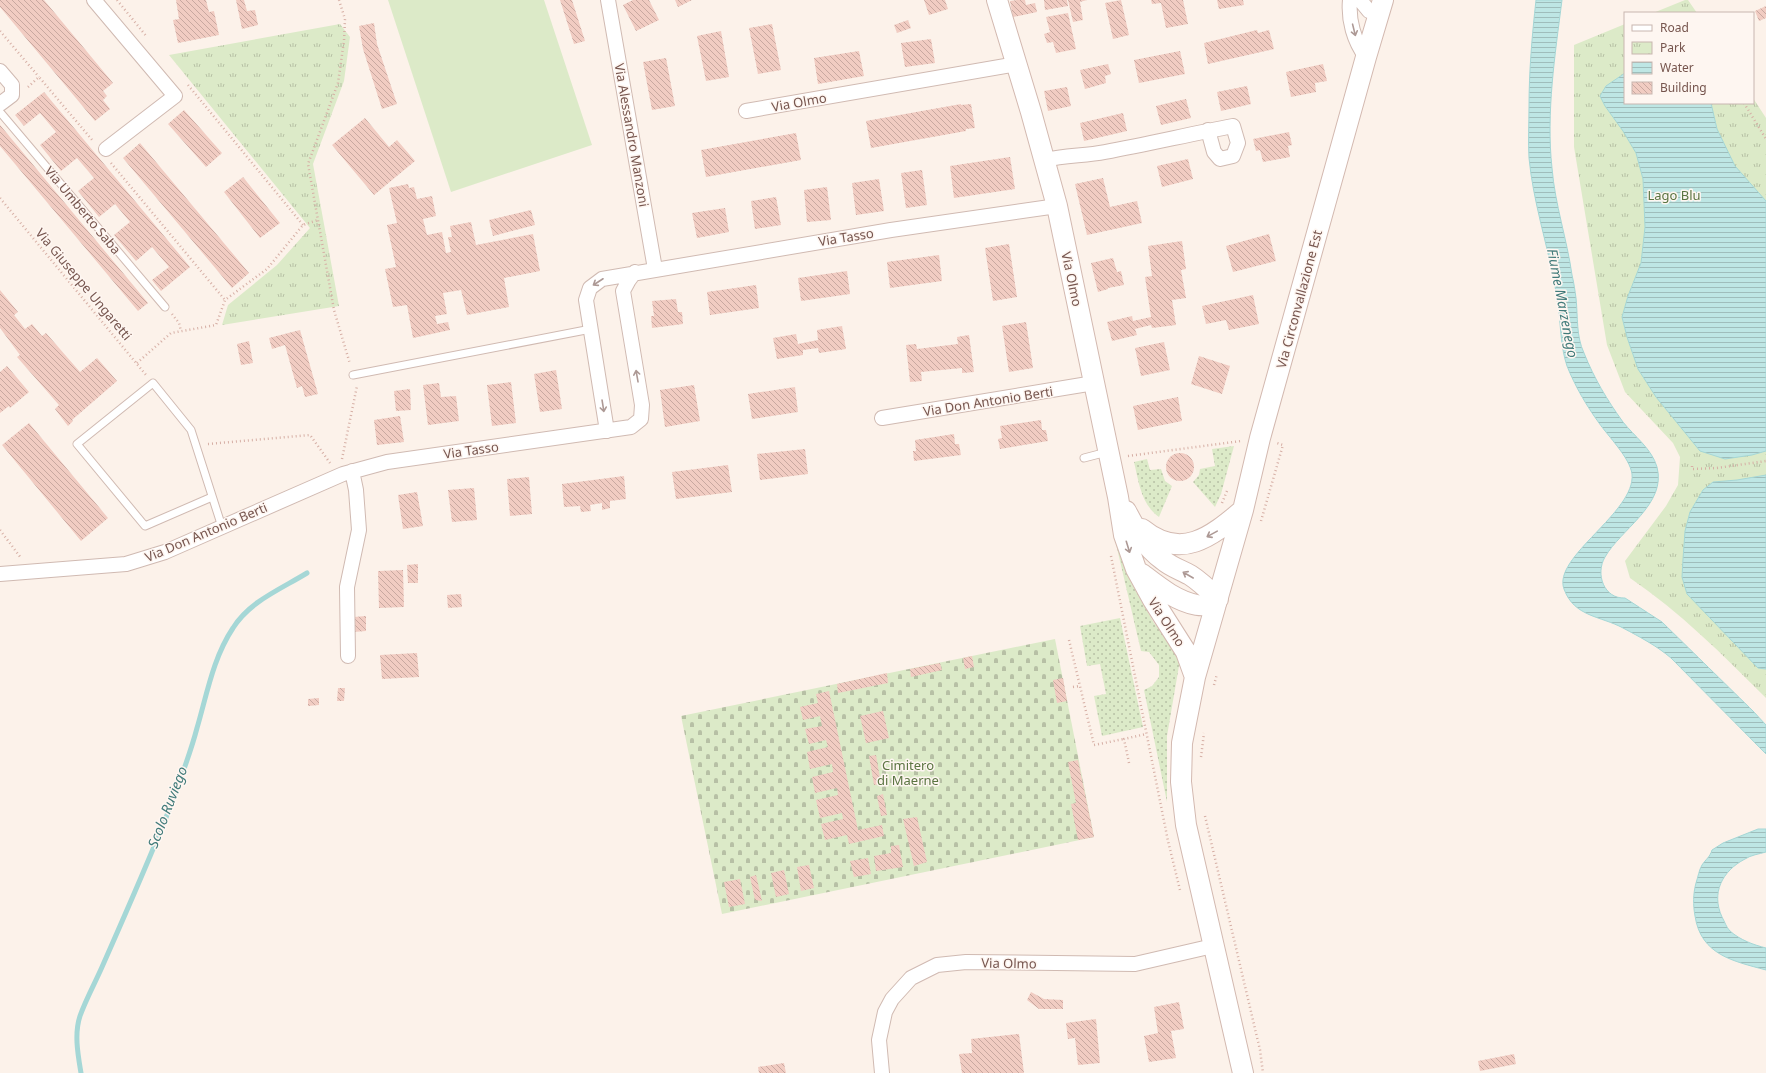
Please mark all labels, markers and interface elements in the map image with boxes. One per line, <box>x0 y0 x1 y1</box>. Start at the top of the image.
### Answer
legend <box>1624 12 1754 104</box>
text: Road <box>1660 19 1689 36</box>
one-way arrow <box>1350 23 1358 36</box>
text: Park <box>1660 39 1686 56</box>
text: Water <box>1660 59 1694 76</box>
street label: Via Alessandro Manzoni <box>611 62 653 208</box>
text: Building <box>1660 79 1707 96</box>
street label: Via Olmo <box>770 88 828 116</box>
street label: Via Umberto Saba <box>41 162 125 258</box>
park label: Lago Blu <box>1647 186 1701 204</box>
street label: Via Giuseppe Ungaretti <box>32 224 136 344</box>
street label: Via Tasso <box>817 224 875 250</box>
street label: Via Circonvallazione Est <box>1272 227 1326 370</box>
water label: Fiume Marzenego <box>1543 247 1583 359</box>
street label: Via Olmo <box>1057 250 1087 308</box>
one-way arrow <box>593 278 604 286</box>
one-way arrow <box>633 370 641 383</box>
street label: Via Don Antonio Berti <box>922 382 1054 420</box>
one-way arrow <box>599 399 607 412</box>
street label: Via Tasso <box>442 437 500 463</box>
street label: Via Don Antonio Berti <box>142 498 270 566</box>
one-way arrow <box>1206 531 1218 538</box>
one-way arrow <box>1125 540 1132 553</box>
one-way arrow <box>1182 570 1194 578</box>
street label: Via Olmo <box>1144 594 1190 650</box>
park label: Cimitero di Maerne <box>877 756 939 789</box>
water label: Scolo Ruviego <box>143 763 191 850</box>
street label: Via Olmo <box>981 954 1037 972</box>

